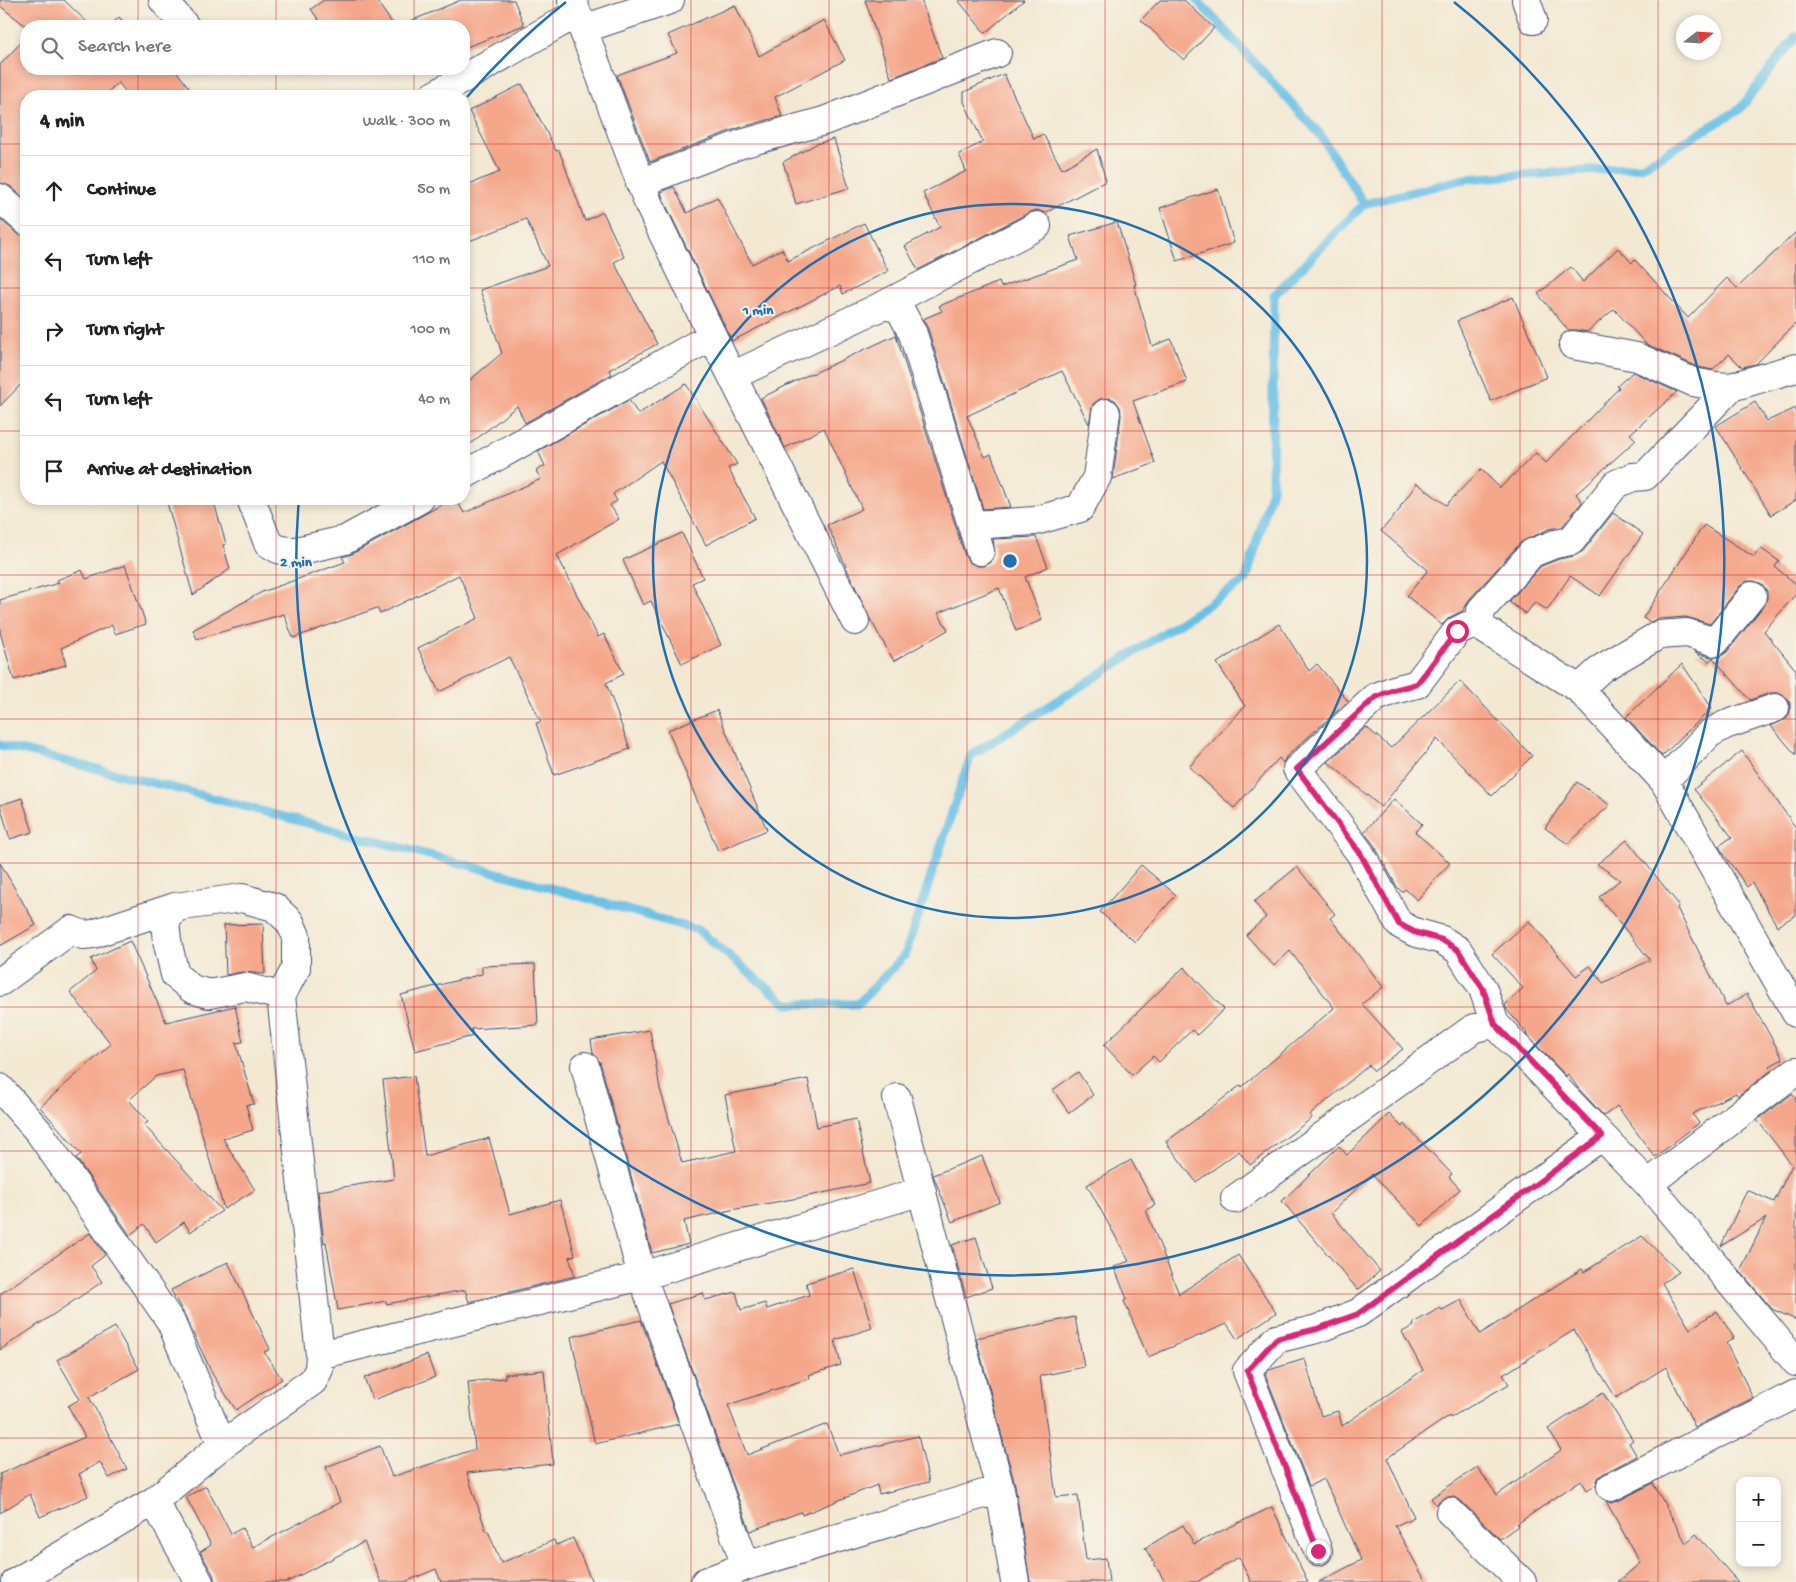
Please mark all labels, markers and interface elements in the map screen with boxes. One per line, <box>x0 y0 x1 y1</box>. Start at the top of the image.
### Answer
north arrow <box>1676 15 1721 60</box>
search box <box>20 20 470 75</box>
icon: search <box>38 34 66 62</box>
text: Search here <box>78 36 172 59</box>
text: 4 min <box>40 110 84 135</box>
text: Walk · 300 m <box>363 113 450 132</box>
icon: ahead <box>40 177 68 205</box>
text: Continue <box>87 179 156 202</box>
text: 50 m <box>417 181 450 200</box>
icon: left <box>40 247 68 275</box>
text: Turn left <box>87 249 151 272</box>
text: 110 m <box>413 251 450 270</box>
text: 1 min <box>742 302 774 320</box>
icon: right <box>40 317 68 345</box>
text: Turn right <box>87 319 163 342</box>
text: 100 m <box>410 321 450 340</box>
icon: left <box>40 387 68 415</box>
text: Turn left <box>87 389 151 412</box>
text: 40 m <box>418 391 450 410</box>
icon: arrive <box>40 457 68 485</box>
text: Arrive at destination <box>87 459 251 482</box>
centre of rings <box>1001 552 1019 570</box>
text: 2 min <box>280 554 313 572</box>
route start <box>1446 620 1469 643</box>
map controls <box>1736 1477 1781 1567</box>
button: + <box>1736 1477 1781 1522</box>
button: − <box>1736 1522 1781 1567</box>
route end <box>1307 1540 1330 1563</box>

